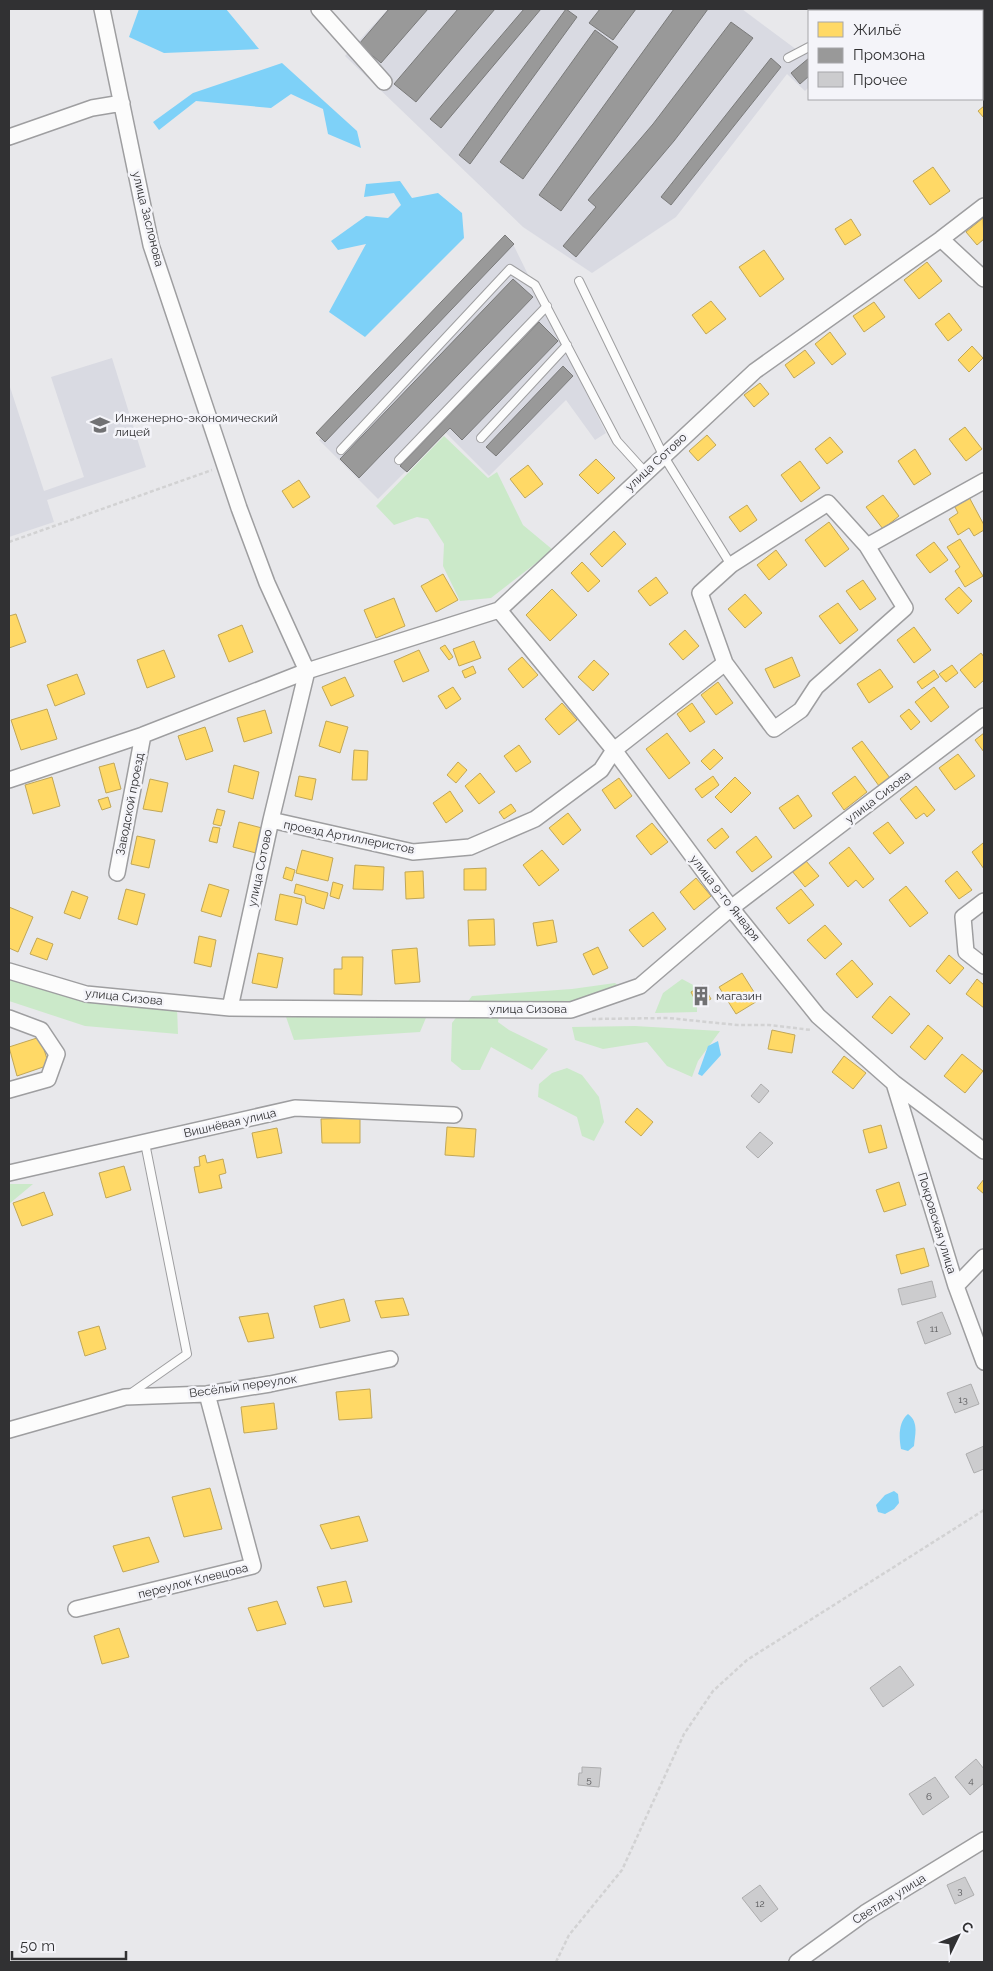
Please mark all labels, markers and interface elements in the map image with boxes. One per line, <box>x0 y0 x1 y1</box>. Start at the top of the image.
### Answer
legend <box>808 10 983 100</box>
text: Жильё <box>853 21 902 39</box>
text: Промзона <box>853 46 925 64</box>
text: Прочее <box>853 71 907 89</box>
street label: улица Заслонова <box>129 170 167 268</box>
place label: Инженерно-экономический лицей <box>115 411 278 439</box>
school or university icon: Инженерно-экономический лицей <box>89 414 111 436</box>
street label: улица Сотово <box>622 430 690 494</box>
street label: Заводской проезд <box>113 751 147 857</box>
street label: улица Сизова <box>843 768 913 826</box>
street label: проезд Артиллеристов <box>282 817 416 857</box>
street label: улица Сотово <box>245 828 275 908</box>
street label: улица 9-го Января <box>687 852 763 944</box>
building icon: магазин <box>690 985 712 1007</box>
street label: улица Сизова <box>84 986 164 1008</box>
place label: магазин <box>716 989 762 1003</box>
street label: улица Сизова <box>489 1002 567 1016</box>
street label: Вишнёвая улица <box>182 1106 278 1140</box>
street label: Покровская улица <box>915 1171 959 1275</box>
house number: 11 <box>930 1323 939 1334</box>
street label: Весёлый переулок <box>188 1372 298 1400</box>
house number: 13 <box>958 1394 968 1405</box>
street label: переулок Клевцова <box>137 1561 249 1601</box>
house number: 5 <box>586 1774 592 1785</box>
house number: 4 <box>968 1775 974 1786</box>
house number: 6 <box>926 1791 932 1802</box>
street label: Светлая улица <box>850 1871 928 1927</box>
house number: 3 <box>957 1885 963 1896</box>
house number: 12 <box>755 1898 765 1909</box>
north arrow <box>933 1911 983 1961</box>
text: С <box>958 1918 977 1936</box>
scale bar <box>12 1928 126 1960</box>
text: 50 m <box>20 1937 55 1955</box>

